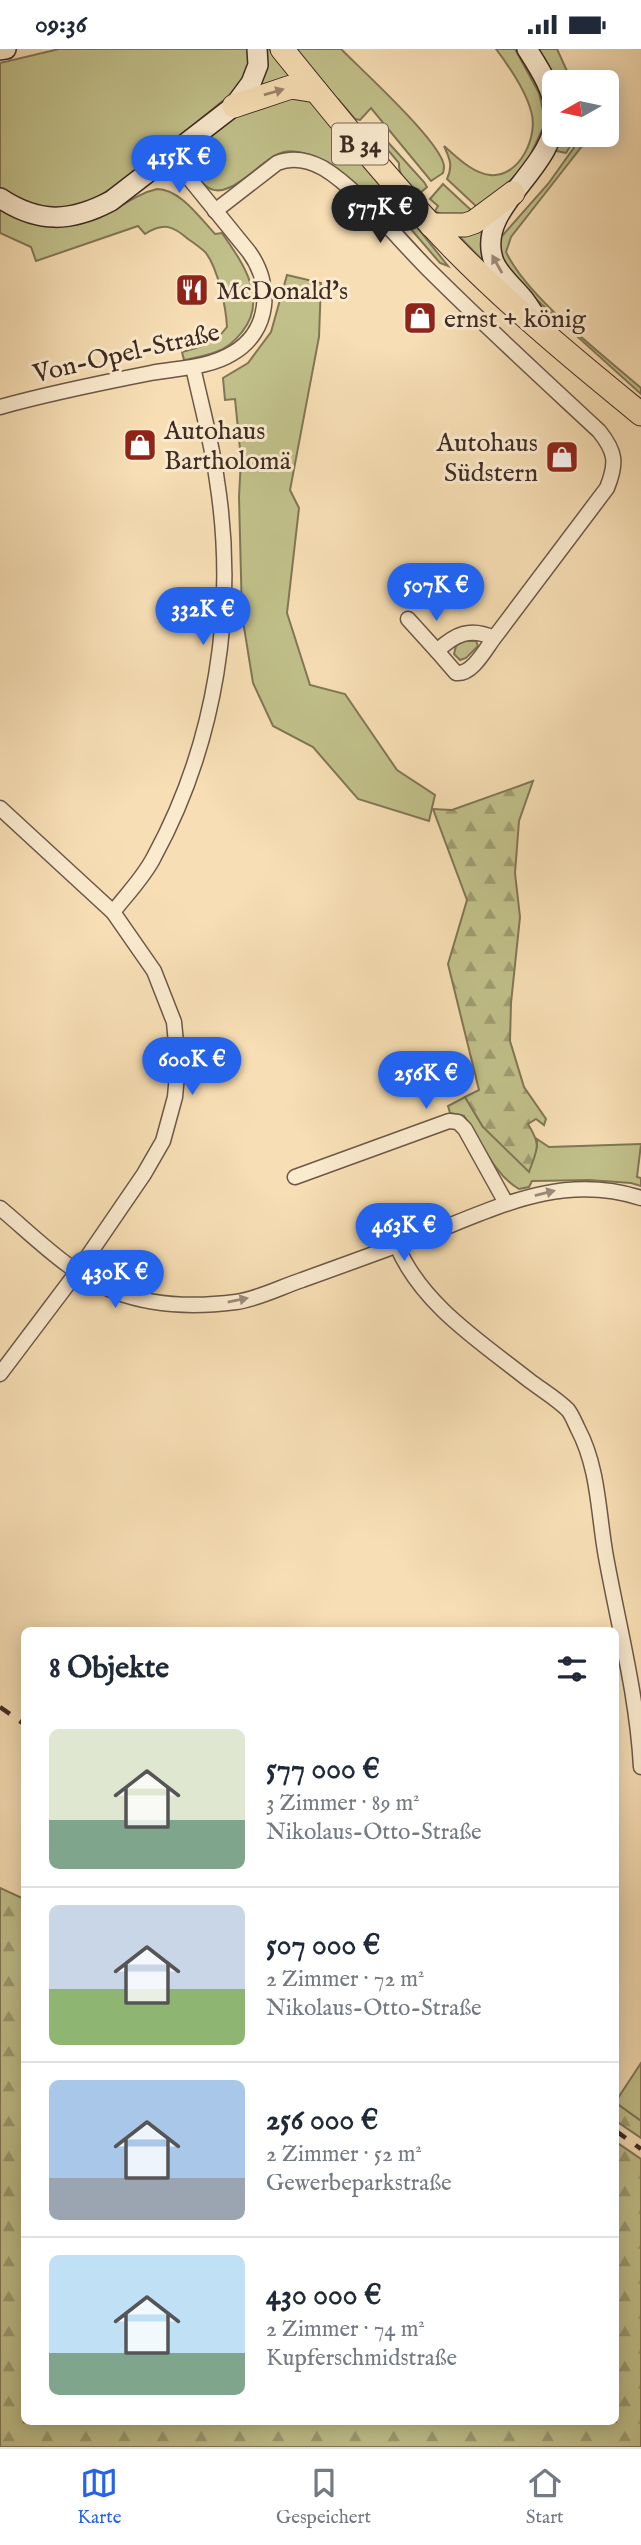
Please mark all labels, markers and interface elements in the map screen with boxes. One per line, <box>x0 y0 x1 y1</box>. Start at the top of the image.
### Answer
text: 09:36 <box>35 8 87 41</box>
north arrow <box>542 70 620 147</box>
map controls <box>542 70 619 147</box>
one-way arrow <box>264 86 285 96</box>
road number: B 34 <box>332 123 388 165</box>
pin: 415K € <box>122 135 236 195</box>
text: 415K € <box>147 143 211 172</box>
pin: 577K € <box>323 185 437 245</box>
text: 577K € <box>348 193 412 222</box>
one-way arrow <box>492 253 504 273</box>
restaurant icon: McDonald's <box>173 271 211 309</box>
place label: McDonald's <box>216 275 348 308</box>
shop icon: ernst + könig <box>401 299 439 337</box>
place label: ernst + könig <box>444 303 587 336</box>
street label: Von-Opel-Straße <box>29 316 223 391</box>
place label: Autohaus Bartholomä <box>163 415 292 478</box>
shop icon: Autohaus Bartholomä <box>121 426 159 464</box>
place label: Autohaus Südstern <box>436 427 538 490</box>
shop icon: Autohaus Südstern <box>543 438 581 476</box>
pin: 507K € <box>379 563 493 623</box>
text: 507K € <box>403 571 469 600</box>
pin: 332K € <box>146 587 260 647</box>
text: 332K € <box>171 595 235 624</box>
pin: 600K € <box>135 1037 249 1097</box>
text: 600K € <box>158 1045 226 1074</box>
pin: 256K € <box>369 1051 483 1111</box>
text: 256K € <box>394 1059 458 1088</box>
one-way arrow <box>534 1187 556 1198</box>
pin: 463K € <box>347 1203 461 1263</box>
text: 463K € <box>372 1211 436 1240</box>
pin: 430K € <box>58 1251 172 1310</box>
text: 430K € <box>82 1258 148 1287</box>
one-way arrow <box>227 1294 249 1305</box>
text: 8 Objekte <box>49 1650 169 1688</box>
icon: filters <box>553 1650 591 1688</box>
text: 577 000 € <box>266 1751 380 1789</box>
icon: home <box>105 1757 189 1841</box>
text: 3 Zimmer · 89 m² <box>266 1789 420 1818</box>
text: Nikolaus-Otto-Straße <box>266 1818 482 1847</box>
text: 507 000 € <box>266 1927 380 1965</box>
icon: home <box>105 1933 189 2017</box>
text: 2 Zimmer · 72 m² <box>266 1965 424 1994</box>
text: Nikolaus-Otto-Straße <box>266 1994 482 2023</box>
text: 256 000 € <box>266 2102 378 2140</box>
icon: home <box>105 2108 189 2192</box>
text: 2 Zimmer · 52 m² <box>266 2140 422 2169</box>
text: Gewerbeparkstraße <box>266 2169 452 2198</box>
text: 430 000 € <box>266 2277 382 2315</box>
icon: home <box>105 2283 189 2367</box>
text: 2 Zimmer · 74 m² <box>266 2315 425 2344</box>
text: Kupferschmidstraße <box>266 2344 457 2373</box>
tab: Karte <box>77 2464 121 2530</box>
tab: Gespeichert <box>276 2464 371 2530</box>
tab: Start <box>526 2464 564 2530</box>

